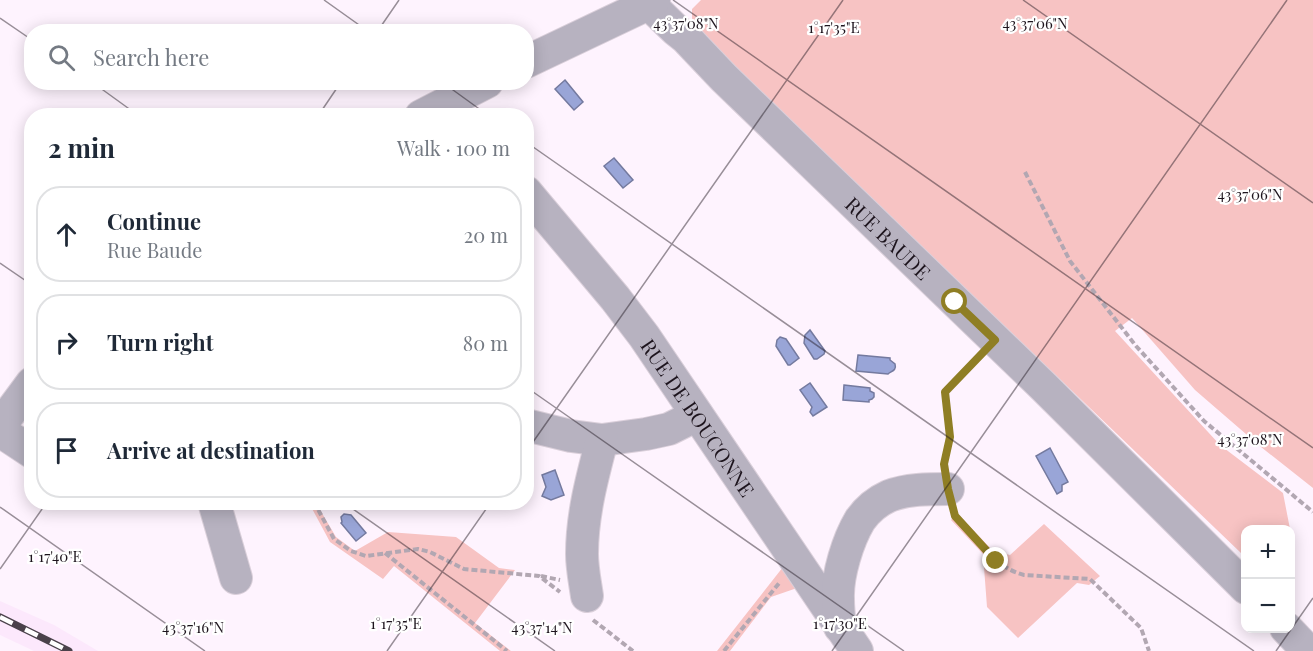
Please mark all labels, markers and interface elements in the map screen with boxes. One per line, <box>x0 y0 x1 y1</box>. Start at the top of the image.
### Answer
text: 43°37'08"N <box>653 13 719 33</box>
text: 43°37'06"N <box>1002 13 1068 33</box>
text: 1°17'35"E <box>808 17 860 37</box>
search box <box>24 24 534 90</box>
icon: search <box>45 41 78 74</box>
text: Search here <box>93 42 209 72</box>
text: 2 min <box>48 130 115 165</box>
text: Walk · 100 m <box>397 134 510 161</box>
text: 43°37'06"N <box>1217 184 1283 204</box>
street label: RUE BAUDE <box>840 190 937 285</box>
text: Continue <box>107 206 201 236</box>
icon: ahead <box>50 218 83 251</box>
text: 20 m <box>464 221 508 248</box>
text: Rue Baude <box>107 236 202 263</box>
route start <box>941 288 967 314</box>
icon: right <box>50 326 83 359</box>
text: Turn right <box>107 327 213 357</box>
text: 80 m <box>463 329 508 356</box>
street label: RUE DE BOUCONNE <box>636 333 762 501</box>
text: 43°37'08"N <box>1217 429 1283 449</box>
icon: arrive <box>50 434 83 467</box>
text: Arrive at destination <box>107 435 315 465</box>
map controls <box>1241 525 1295 633</box>
button: + <box>1241 525 1295 579</box>
text: 1°17'40"E <box>28 546 82 566</box>
route end <box>982 547 1008 573</box>
button: − <box>1241 579 1295 633</box>
text: 1°17'35"E <box>370 613 422 633</box>
text: 1°17'30"E <box>813 613 867 633</box>
text: 43°37'16"N <box>162 617 224 637</box>
text: 43°37'14"N <box>511 617 573 637</box>

